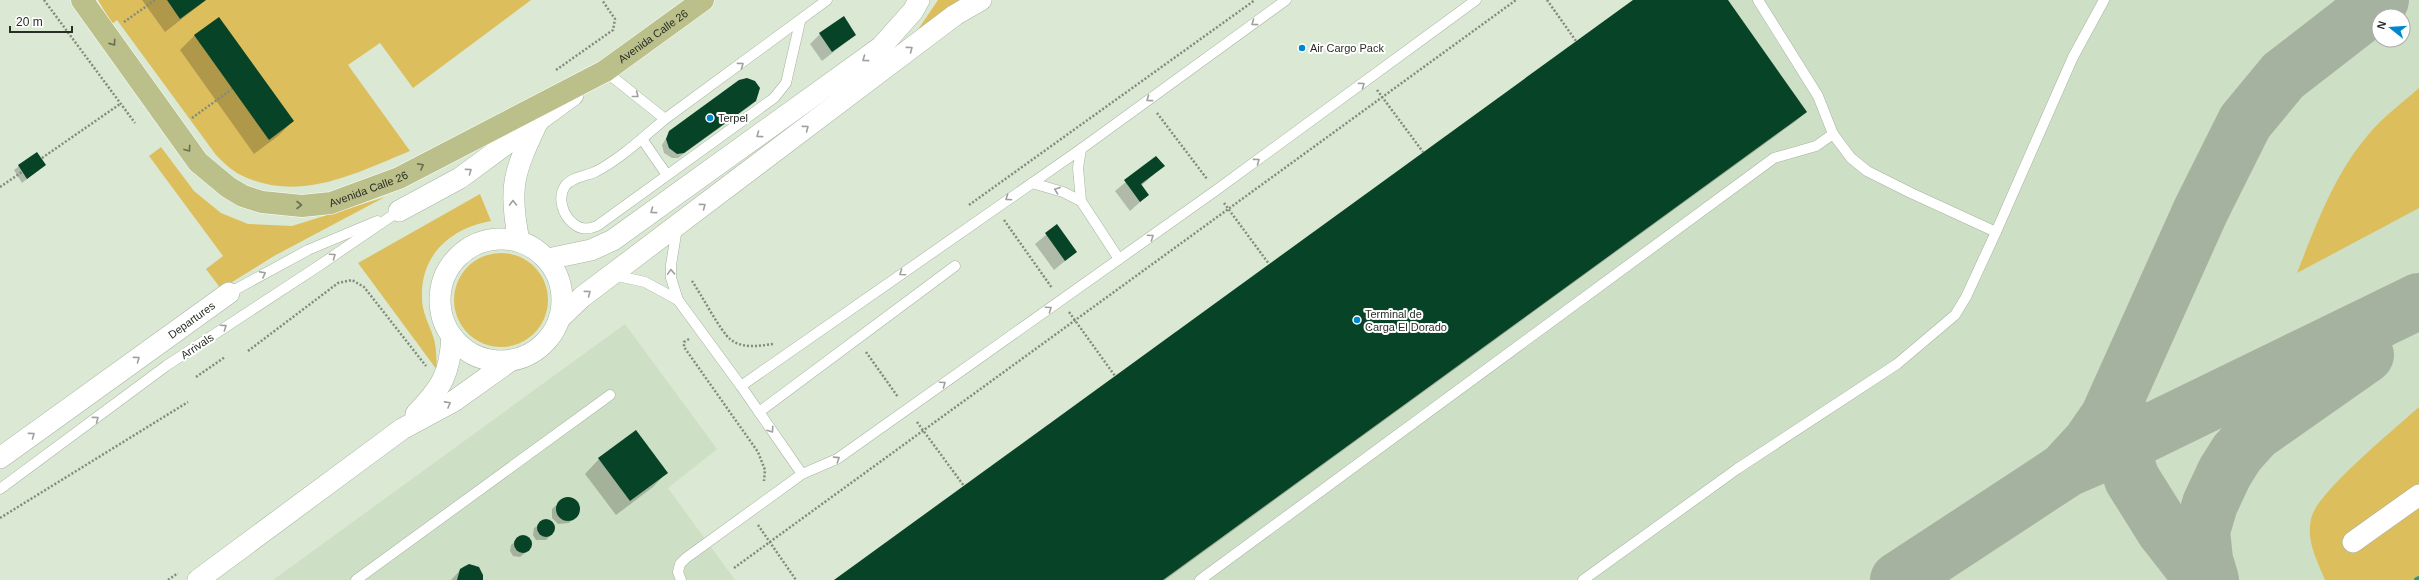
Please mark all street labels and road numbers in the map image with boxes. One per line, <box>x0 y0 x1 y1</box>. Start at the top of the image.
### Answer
street label: Avenida Calle 26 <box>616 7 690 65</box>
street label: Avenida Calle 26 <box>327 169 410 209</box>
street label: Departures <box>166 299 217 341</box>
street label: Arrivals <box>178 330 216 361</box>

